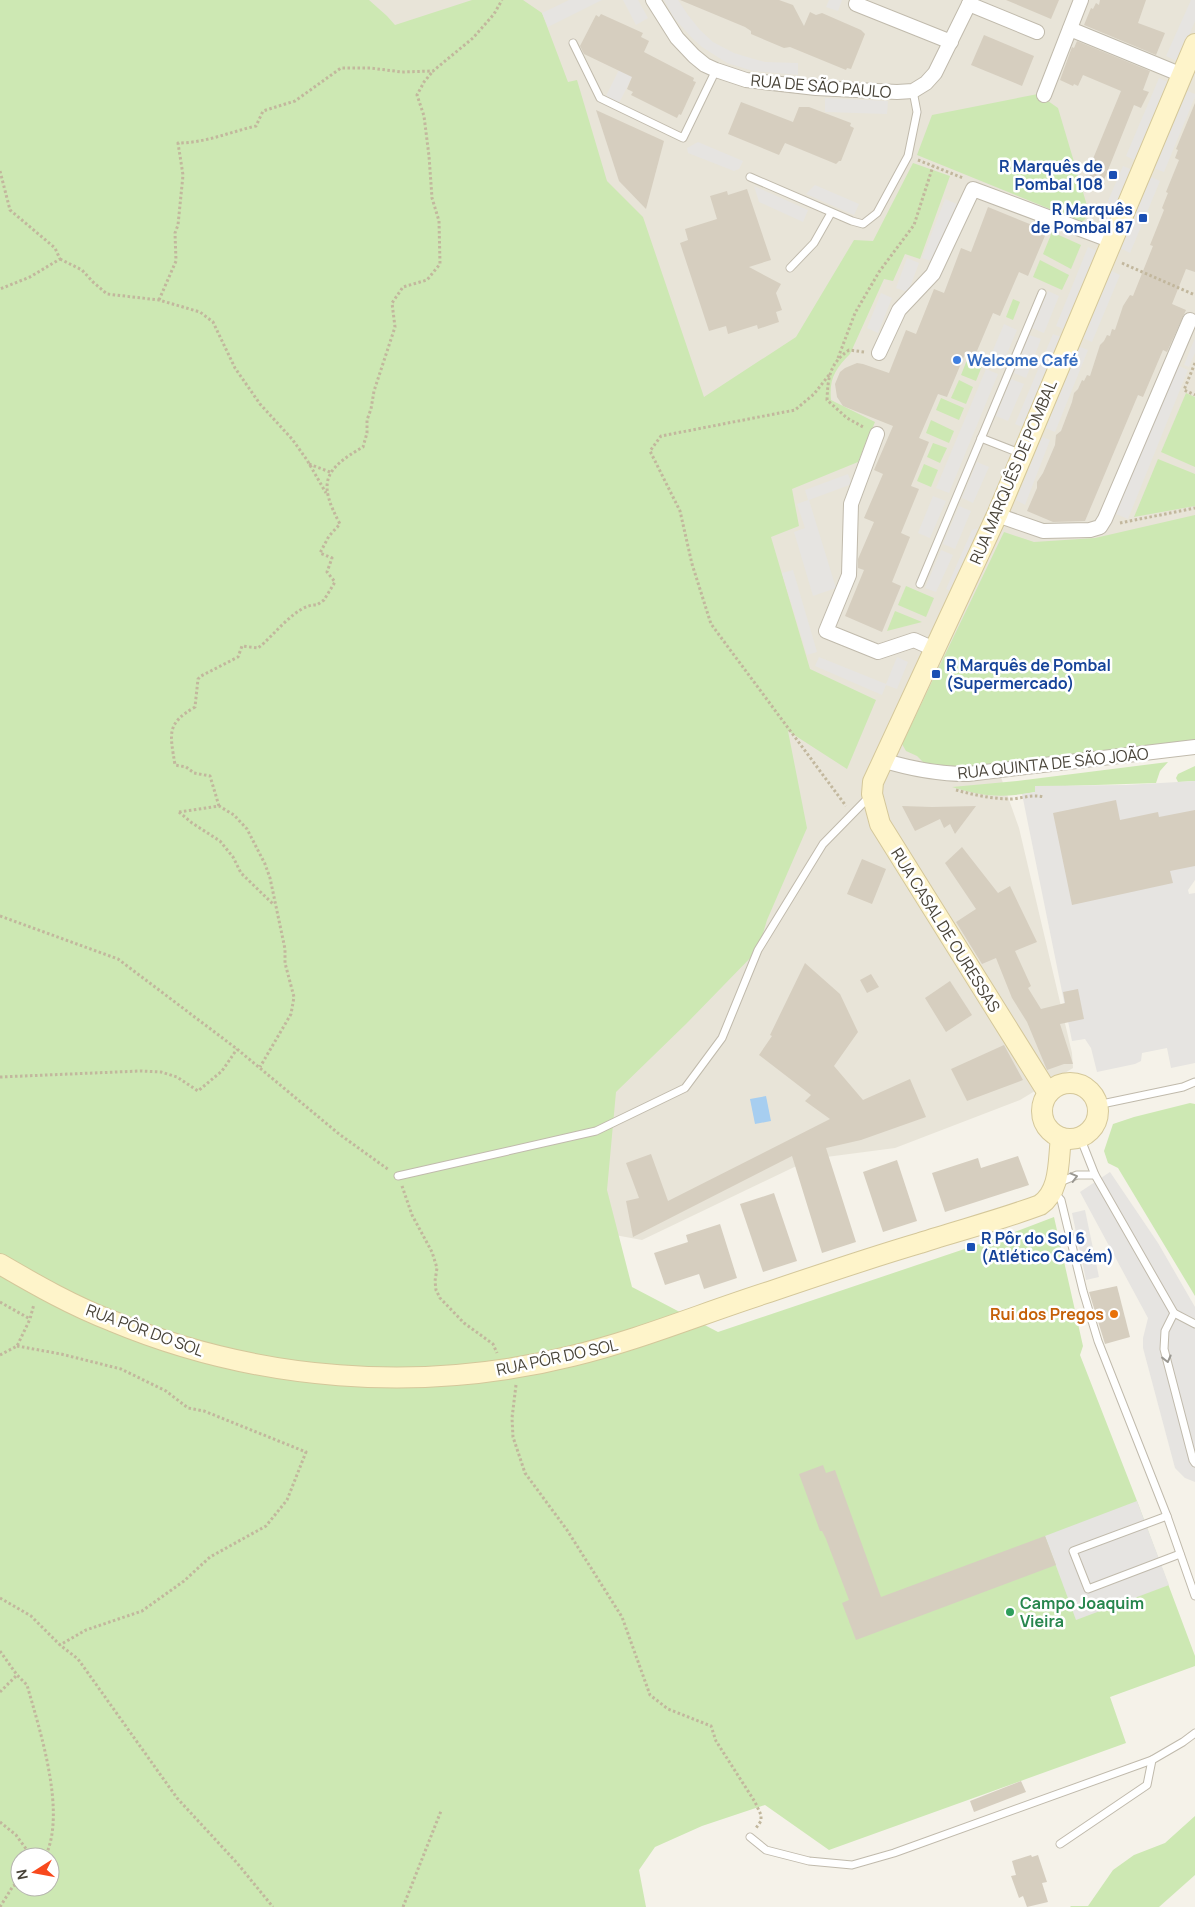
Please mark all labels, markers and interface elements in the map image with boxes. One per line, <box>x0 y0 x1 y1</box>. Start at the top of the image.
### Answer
street label: RUA DE SÃO PAULO <box>750 69 893 103</box>
place label: R Marquês de Pombal 108 <box>999 155 1103 195</box>
marker: R Marquês de Pombal 108 <box>1107 169 1119 181</box>
place label: R Marquês de Pombal 87 <box>1031 198 1133 238</box>
marker: R Marquês de Pombal 87 <box>1137 212 1149 224</box>
place label: Welcome Café <box>967 349 1079 371</box>
marker: Welcome Café <box>951 354 963 366</box>
street label: RUA MARQUÊS DE POMBAL <box>964 376 1062 568</box>
place label: R Marquês de Pombal (Supermercado) <box>946 654 1111 694</box>
marker: R Marquês de Pombal (Supermercado) <box>930 668 942 680</box>
street label: RUA QUINTA DE SÃO JOÃO <box>956 742 1150 784</box>
street label: RUA CASAL DE OURESSAS <box>886 844 1006 1016</box>
one-way arrow <box>1070 1172 1078 1182</box>
place label: R Pôr do Sol 6 (Atlético Cacém) <box>981 1227 1114 1267</box>
marker: R Pôr do Sol 6 (Atlético Cacém) <box>965 1241 977 1253</box>
street label: RUA PÔR DO SOL <box>83 1298 207 1362</box>
place label: Rui dos Pregos <box>990 1303 1104 1325</box>
marker: Rui dos Pregos <box>1108 1308 1120 1320</box>
street label: RUA PÔR DO SOL <box>494 1333 620 1381</box>
one-way arrow <box>1161 1355 1171 1363</box>
place label: Campo Joaquim Vieira <box>1020 1592 1144 1632</box>
marker: Campo Joaquim Vieira <box>1004 1606 1016 1618</box>
north arrow <box>10 1847 60 1897</box>
text: N <box>11 1868 32 1881</box>

